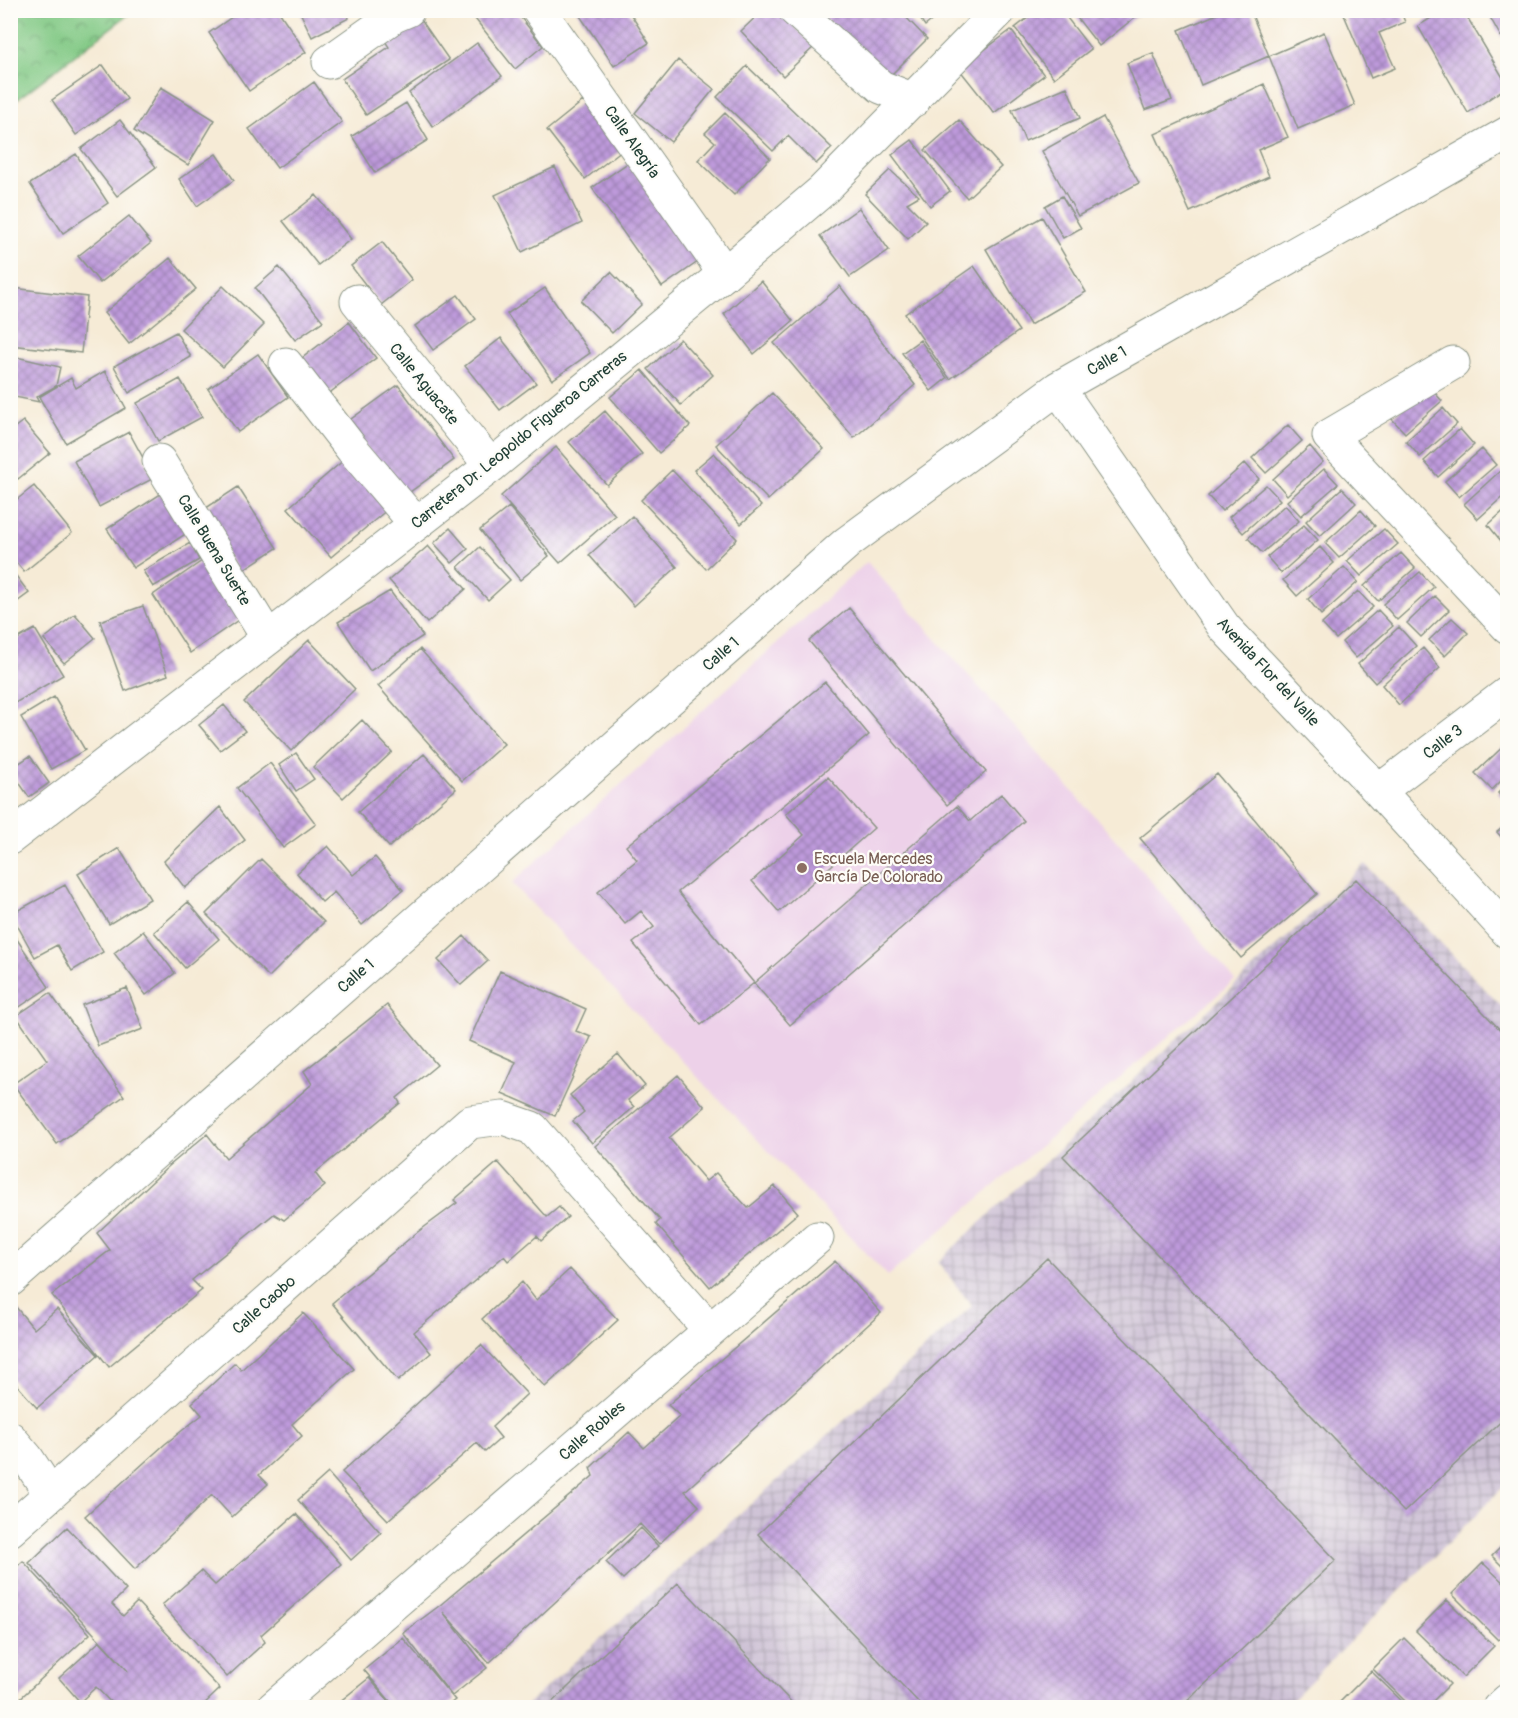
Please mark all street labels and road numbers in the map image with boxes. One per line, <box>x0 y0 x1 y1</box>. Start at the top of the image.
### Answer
street label: Calle Alegría <box>600 102 664 182</box>
street label: Calle Aguacate <box>385 339 463 429</box>
street label: Calle 1 <box>1084 342 1130 380</box>
street label: Carretera Dr. Leopoldo Figueroa Carreras <box>407 347 631 533</box>
street label: Calle Buena Suerte <box>173 491 255 609</box>
street label: Avenida Flor del Valle <box>1212 613 1324 731</box>
street label: Calle 1 <box>698 632 744 676</box>
street label: Calle 3 <box>1419 720 1467 764</box>
street label: Calle 1 <box>333 954 379 998</box>
street label: Calle Caobo <box>228 1271 300 1339</box>
street label: Calle Robles <box>555 1397 629 1465</box>

